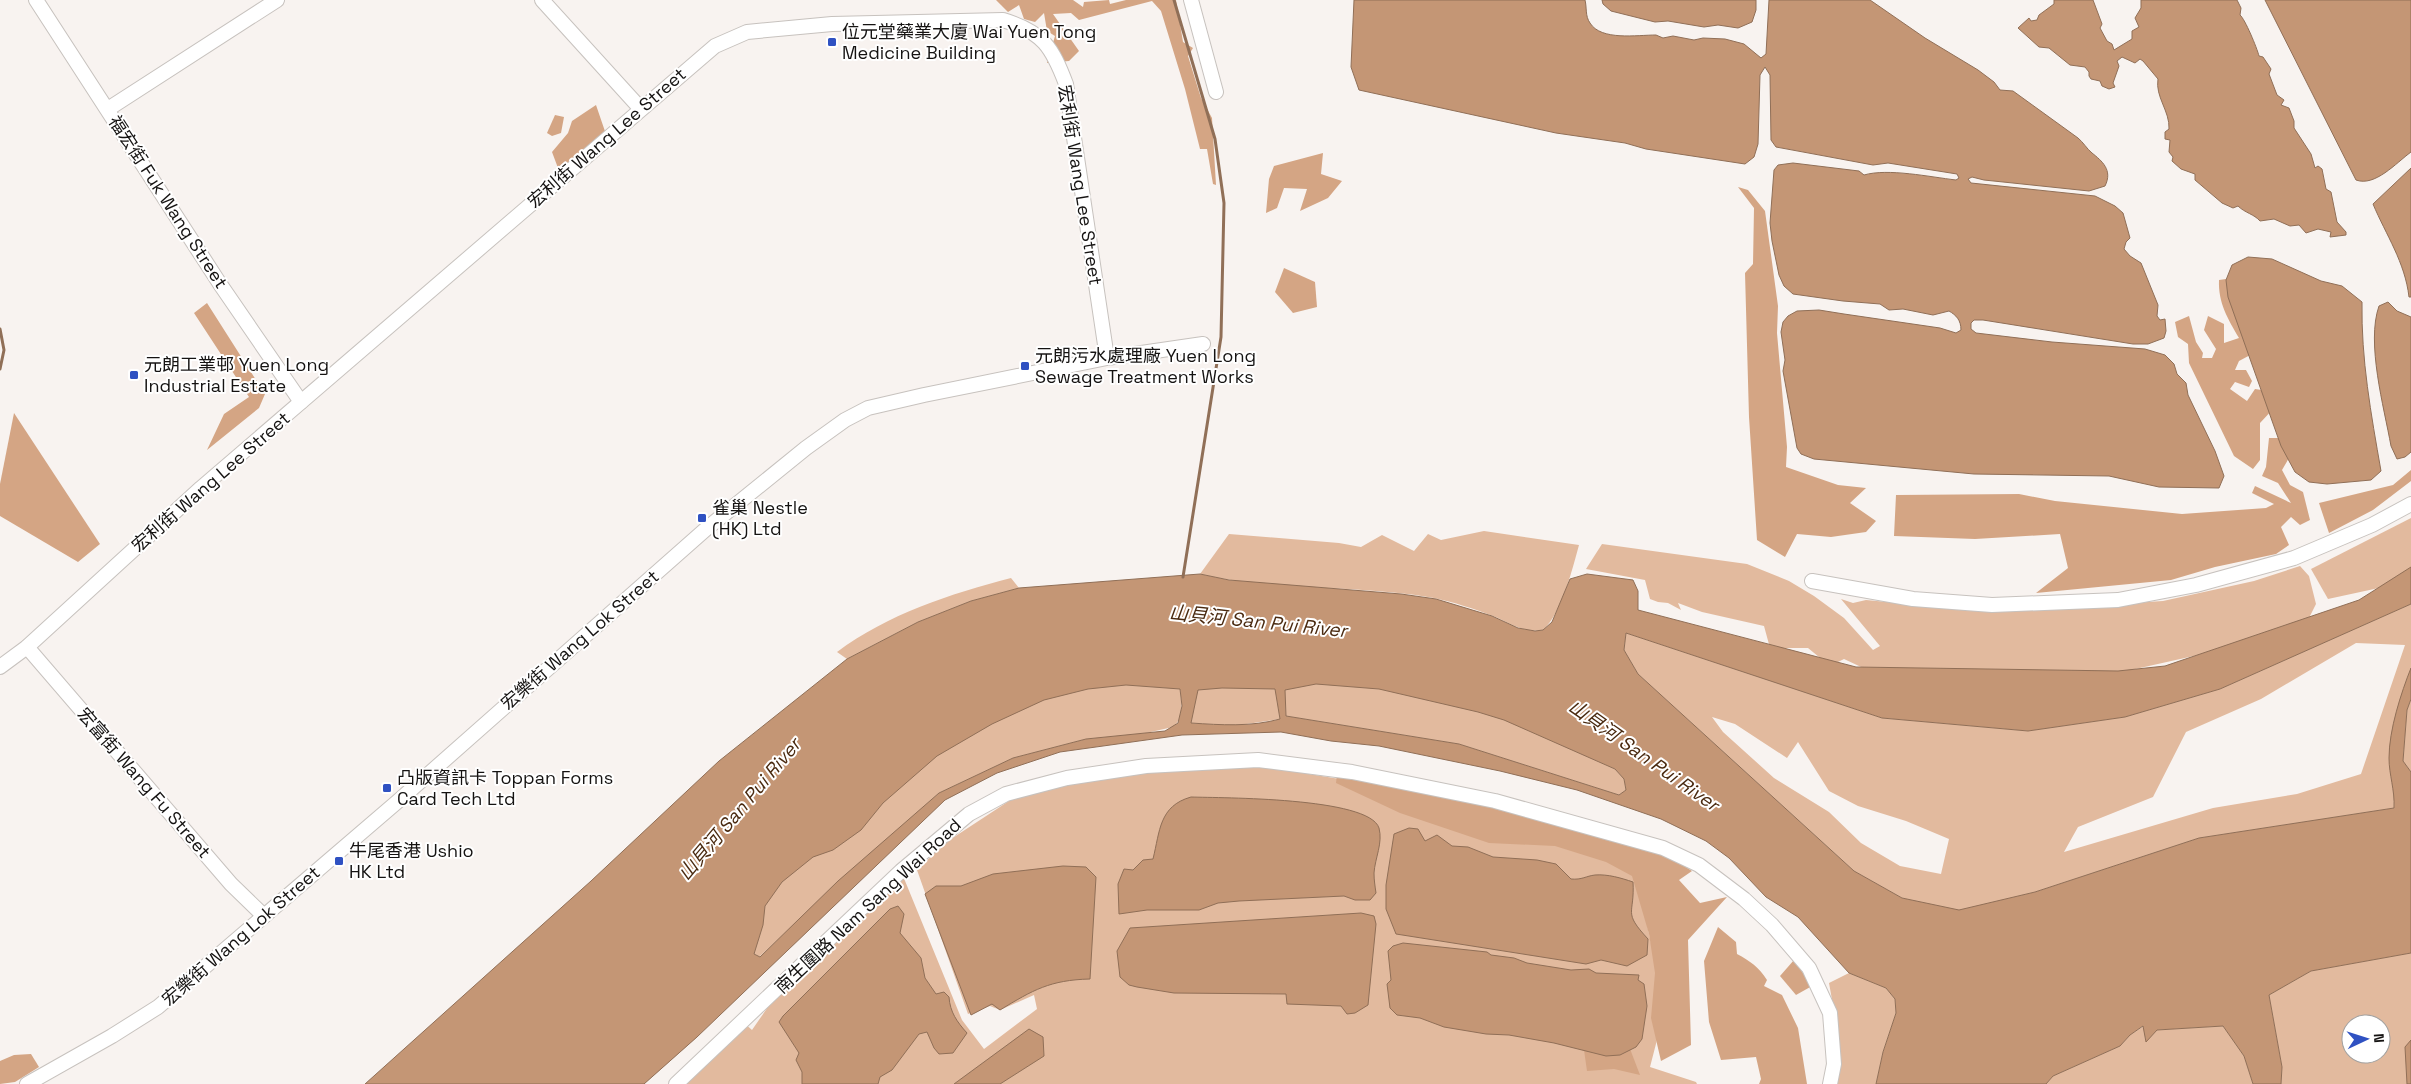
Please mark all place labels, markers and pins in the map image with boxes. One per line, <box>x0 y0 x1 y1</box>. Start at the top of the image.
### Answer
place label: 位元堂藥業大廈 Wai Yuen Tong Medicine Building <box>842 20 1096 64</box>
marker: 位元堂藥業大廈 Wai Yuen Tong Medicine Building <box>826 36 838 48</box>
place label: 元朗污水處理廠 Yuen Long Sewage Treatment Works <box>1035 344 1256 388</box>
place label: 元朗工業邨 Yuen Long Industrial Estate <box>144 353 329 397</box>
marker: 元朗污水處理廠 Yuen Long Sewage Treatment Works <box>1019 360 1031 372</box>
marker: 元朗工業邨 Yuen Long Industrial Estate <box>128 369 140 381</box>
place label: 雀巢 Nestle (HK) Ltd <box>712 496 808 540</box>
marker: 雀巢 Nestle (HK) Ltd <box>696 512 708 524</box>
place label: 凸版資訊卡 Toppan Forms Card Tech Ltd <box>397 766 613 810</box>
marker: 凸版資訊卡 Toppan Forms Card Tech Ltd <box>381 782 393 794</box>
place label: 牛尾香港 Ushio HK Ltd <box>349 839 474 883</box>
marker: 牛尾香港 Ushio HK Ltd <box>333 855 345 867</box>

